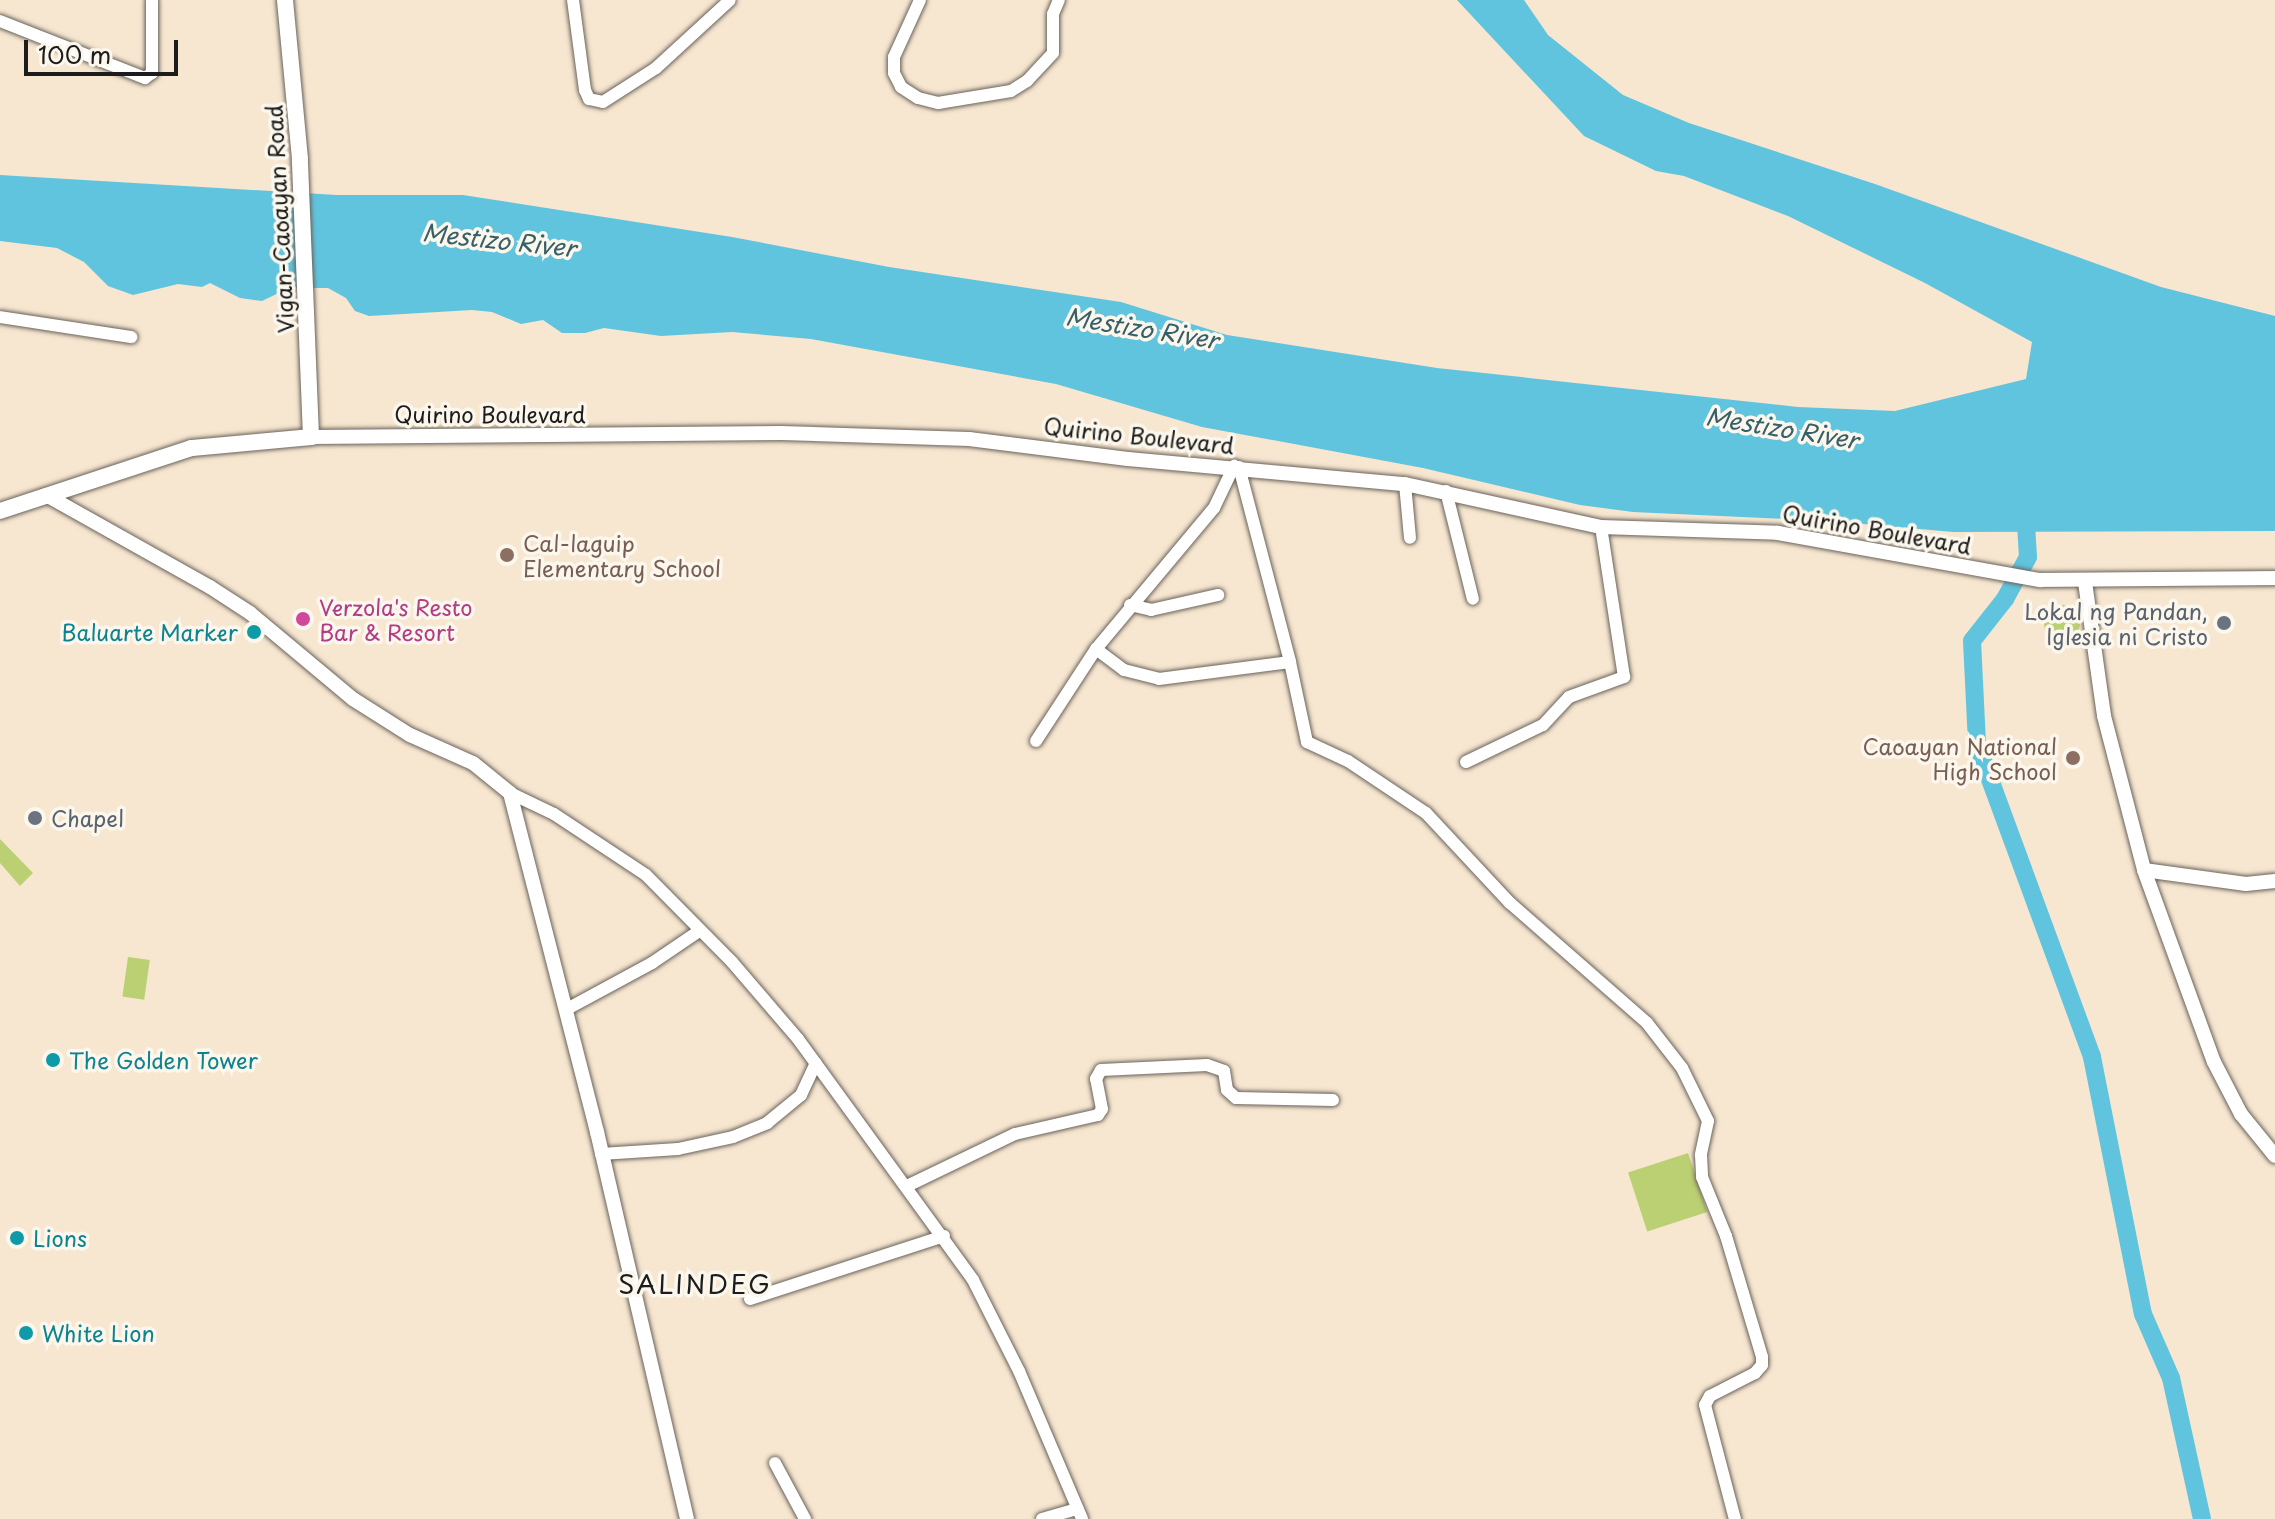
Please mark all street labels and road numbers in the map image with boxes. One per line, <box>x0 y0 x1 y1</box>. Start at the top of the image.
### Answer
street label: Vigan-Caoayan Road <box>260 105 298 333</box>
street label: Quirino Boulevard <box>394 401 586 427</box>
street label: Quirino Boulevard <box>1043 412 1235 458</box>
street label: Quirino Boulevard <box>1781 499 1973 559</box>

